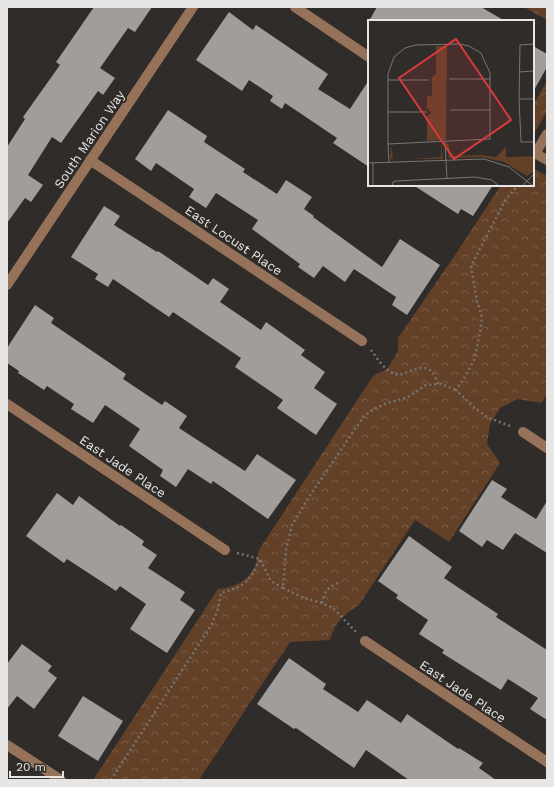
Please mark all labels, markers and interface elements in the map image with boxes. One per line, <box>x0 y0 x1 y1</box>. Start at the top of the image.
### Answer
inset map <box>368 20 534 186</box>
street label: South Marion Way <box>51 87 128 191</box>
street label: East Locust Place <box>182 202 285 278</box>
street label: East Jade Place <box>77 432 169 501</box>
street label: East Jade Place <box>417 657 509 726</box>
scale bar <box>10 753 63 779</box>
text: 20 m <box>16 760 46 774</box>

